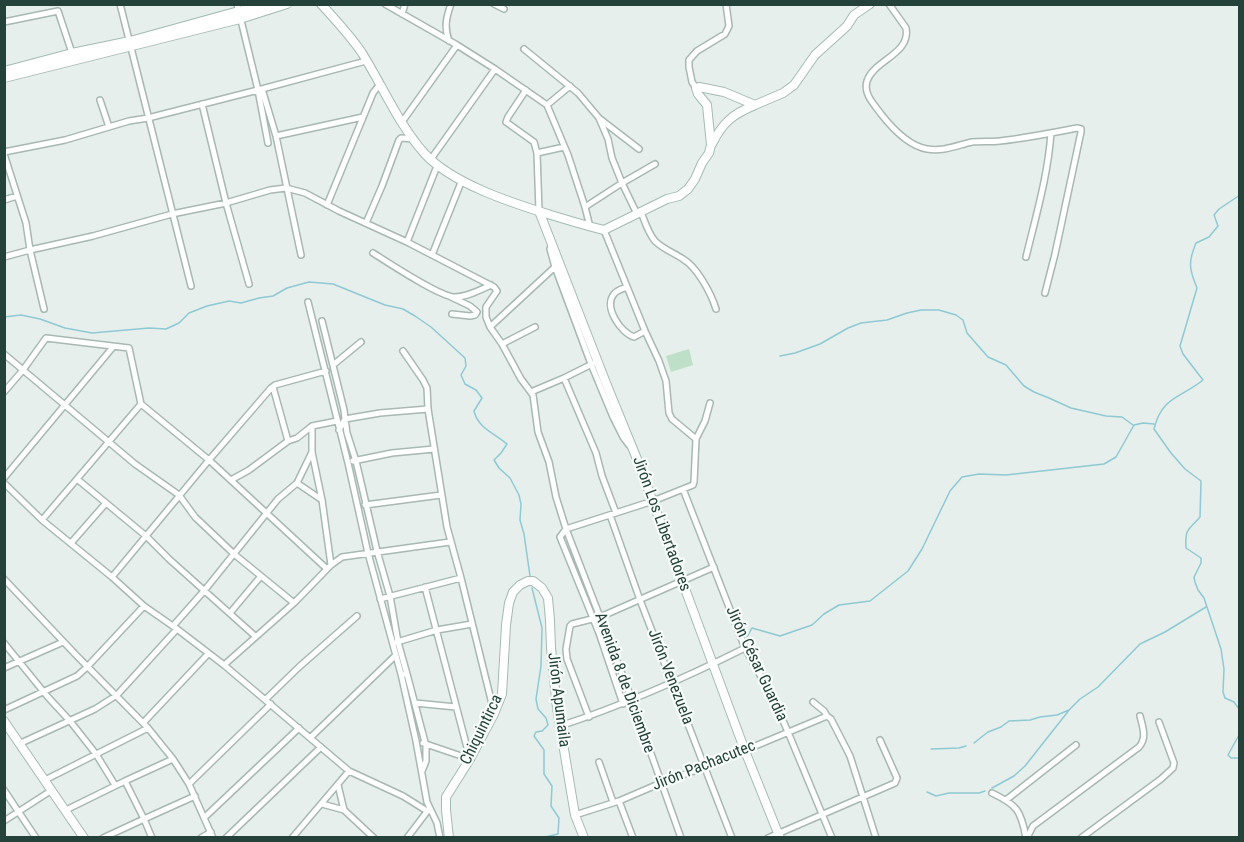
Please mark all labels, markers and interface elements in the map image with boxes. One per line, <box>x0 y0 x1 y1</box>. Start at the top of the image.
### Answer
street label: Jirón Los Libertadores <box>628 454 694 594</box>
street label: Jirón César Guardia <box>721 604 791 724</box>
street label: Avenida 8 de Diciembre <box>590 610 658 756</box>
street label: Jirón Venezuela <box>643 627 697 727</box>
street label: Jirón Apumaila <box>543 652 573 748</box>
street label: Chiquintirca <box>457 692 507 768</box>
street label: Jirón Pachacutec <box>650 737 758 795</box>

